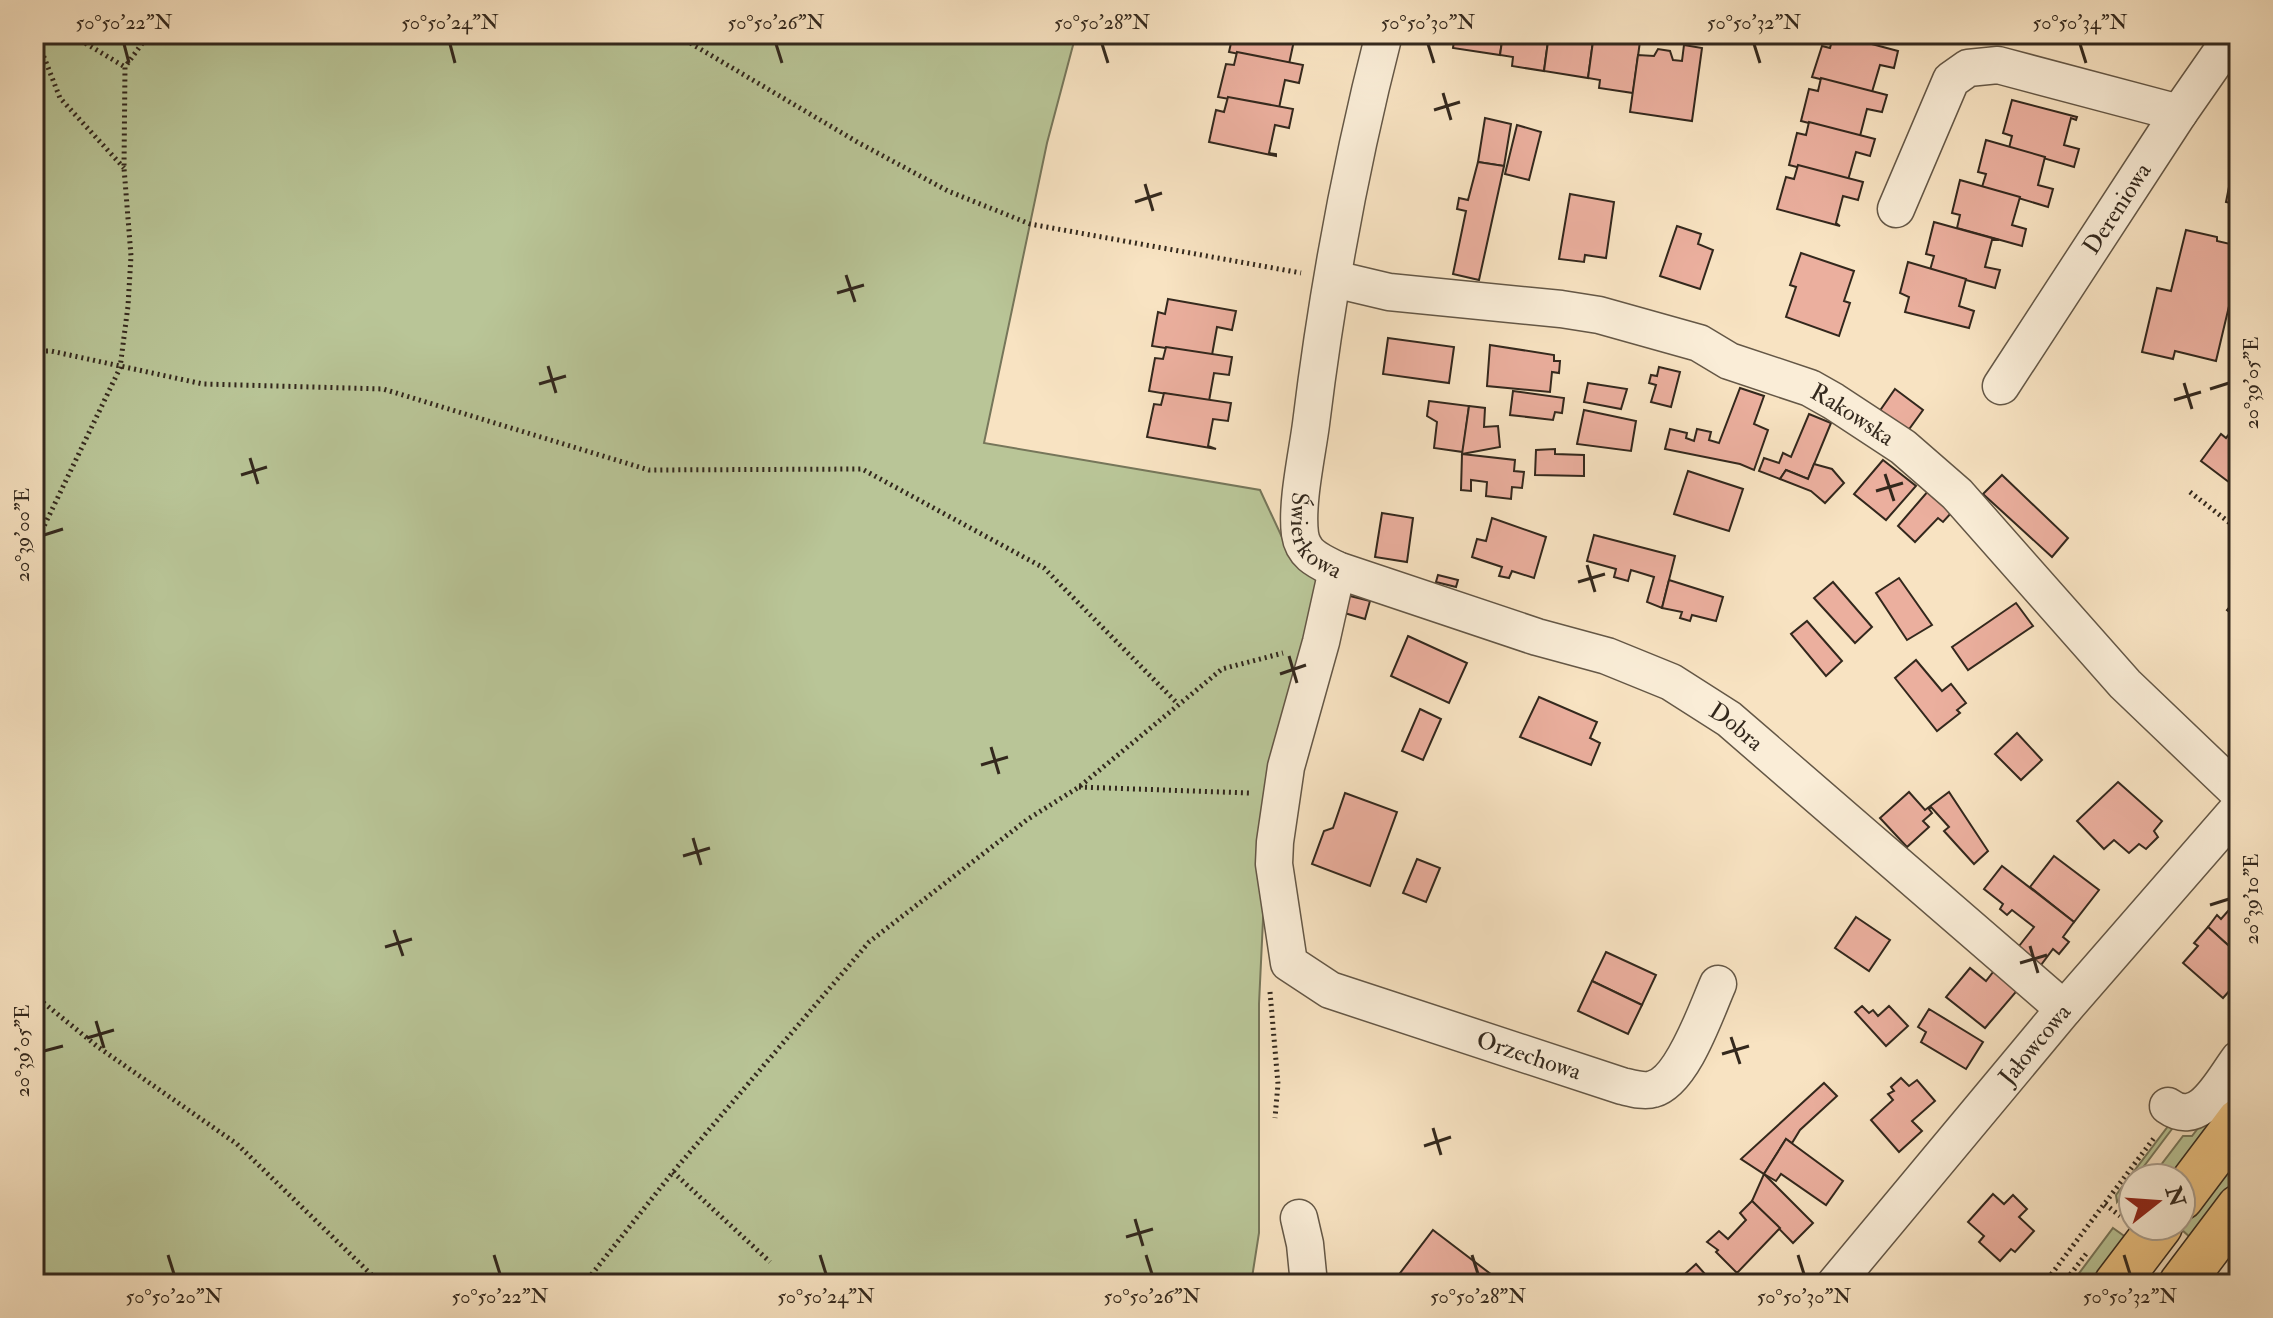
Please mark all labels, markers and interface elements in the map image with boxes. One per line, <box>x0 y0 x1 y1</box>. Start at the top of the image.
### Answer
text: 50°50'22"N <box>76 10 173 35</box>
text: 50°50'24"N <box>401 10 499 35</box>
text: 50°50'26"N <box>728 10 824 35</box>
text: 50°50'28"N <box>1054 10 1150 35</box>
text: 50°50'30"N <box>1381 10 1475 35</box>
text: 50°50'32"N <box>1707 10 1801 35</box>
text: 50°50'34"N <box>2033 10 2128 35</box>
street label: Dereniowa <box>2076 156 2159 260</box>
text: 20°39'05"E <box>2239 337 2264 429</box>
street label: Rakowska <box>1805 376 1901 454</box>
text: 20°39'00"E <box>10 488 35 582</box>
street label: Świerkowa <box>1283 491 1348 587</box>
street label: Dobra <box>1703 695 1771 759</box>
text: 20°39'10"E <box>2239 854 2264 944</box>
street label: Jałowcowa <box>1992 997 2079 1092</box>
text: 20°39'05"E <box>10 1005 35 1097</box>
street label: Orzechowa <box>1472 1024 1586 1088</box>
north arrow <box>2117 1162 2197 1242</box>
text: N <box>2159 1182 2192 1210</box>
text: 50°50'20"N <box>126 1284 223 1309</box>
text: 50°50'22"N <box>452 1284 549 1309</box>
text: 50°50'24"N <box>777 1284 875 1309</box>
text: 50°50'26"N <box>1104 1284 1200 1309</box>
text: 50°50'28"N <box>1430 1284 1526 1309</box>
text: 50°50'30"N <box>1757 1284 1851 1309</box>
text: 50°50'32"N <box>2083 1284 2177 1309</box>

